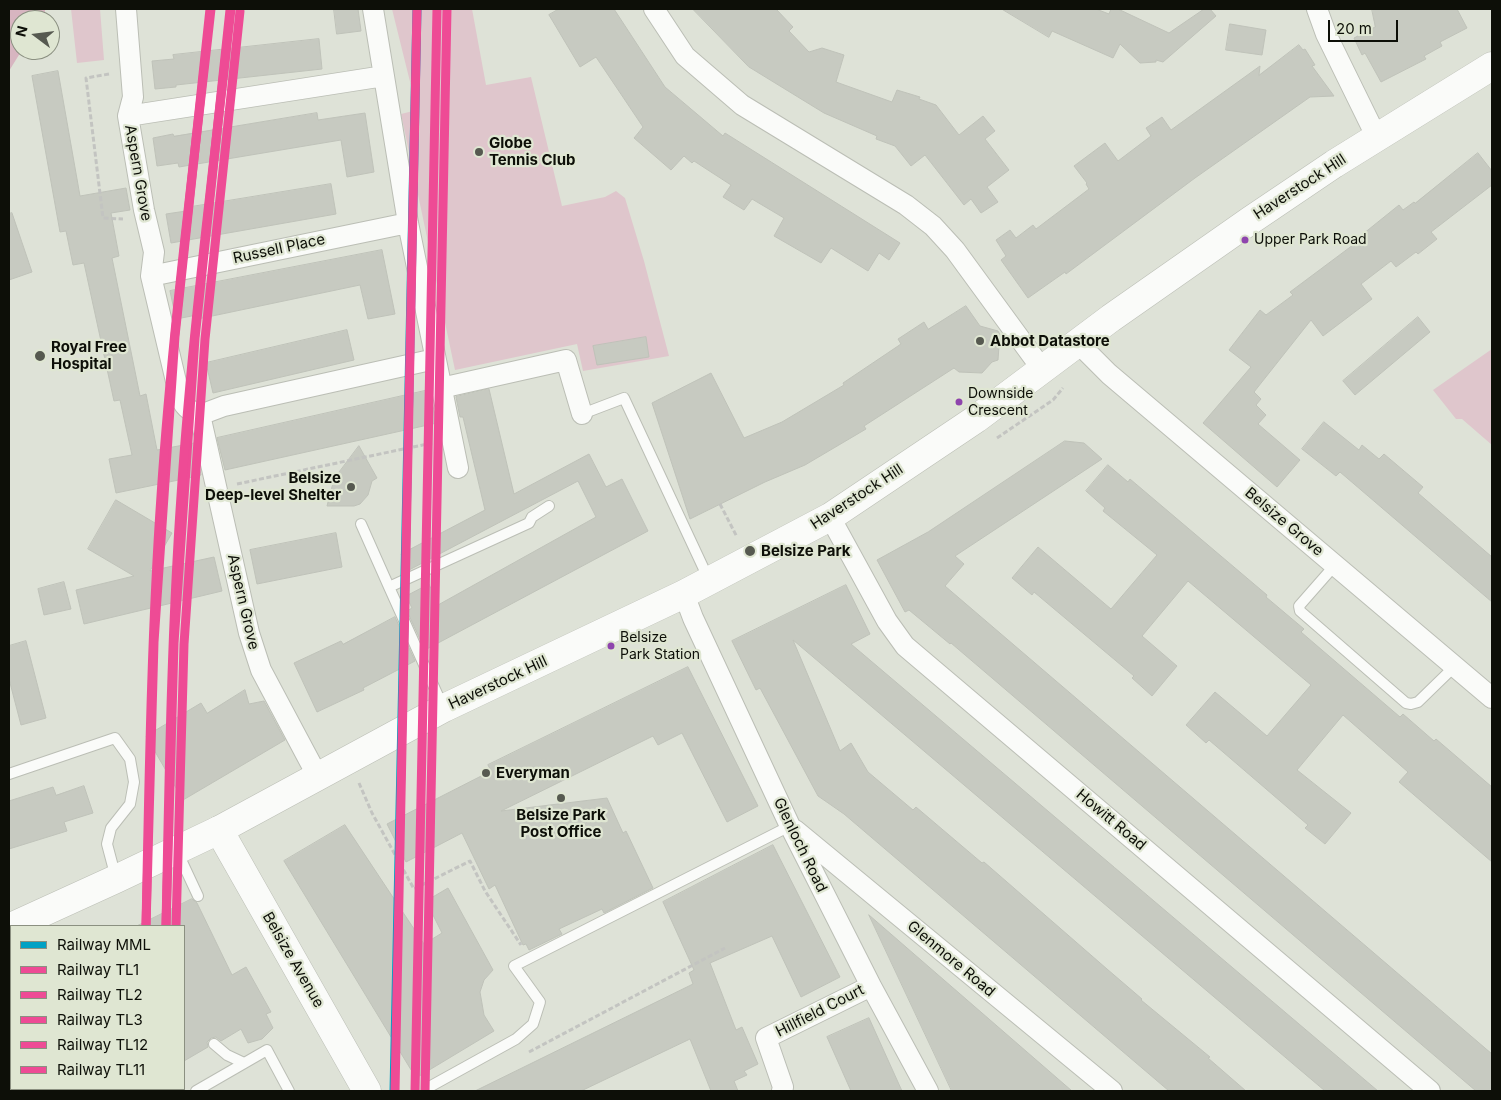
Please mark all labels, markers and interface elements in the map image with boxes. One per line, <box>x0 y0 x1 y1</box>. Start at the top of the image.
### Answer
north arrow <box>10 10 60 60</box>
scale bar <box>1331 10 1401 42</box>
text: 20 m <box>1336 19 1372 38</box>
text: N <box>11 24 31 39</box>
street label: Aspern Grove <box>121 124 155 222</box>
place label: Globe Tennis Club <box>489 134 575 169</box>
marker: Globe Tennis Club <box>473 146 485 158</box>
street label: Haverstock Hill <box>1250 150 1350 224</box>
street label: Russell Place <box>231 230 327 268</box>
place label: Upper Park Road <box>1254 232 1367 248</box>
marker: Upper Park Road <box>1240 235 1250 245</box>
place label: Abbot Datastore <box>990 332 1110 350</box>
marker: Abbot Datastore <box>974 335 986 347</box>
place label: Royal Free Hospital <box>51 338 127 373</box>
marker: Royal Free Hospital <box>33 349 47 363</box>
place label: Downside Crescent <box>968 386 1033 418</box>
marker: Downside Crescent <box>954 397 964 407</box>
street label: Haverstock Hill <box>807 460 907 534</box>
place label: Belsize Deep-level Shelter <box>205 469 341 504</box>
marker: Belsize Deep-level Shelter <box>345 481 357 493</box>
street label: Belsize Grove <box>1241 484 1327 560</box>
place label: Belsize Park <box>761 542 850 560</box>
marker: Belsize Park <box>743 544 757 558</box>
street label: Aspern Grove <box>223 553 263 651</box>
place label: Belsize Park Station <box>620 630 700 662</box>
marker: Belsize Park Station <box>606 641 616 651</box>
street label: Haverstock Hill <box>446 652 550 714</box>
place label: Everyman <box>496 764 570 782</box>
marker: Everyman <box>480 767 492 779</box>
street label: Howitt Road <box>1072 786 1150 854</box>
marker: Belsize Park Post Office <box>555 792 567 804</box>
street label: Glenloch Road <box>769 795 831 895</box>
place label: Belsize Park Post Office <box>516 806 606 841</box>
street label: Belsize Avenue <box>258 909 328 1011</box>
street label: Glenmore Road <box>903 917 999 1001</box>
legend <box>10 925 185 1090</box>
text: Railway MML <box>57 935 151 954</box>
text: Railway TL1 <box>57 960 139 979</box>
street label: Hillfield Court <box>773 981 867 1041</box>
text: Railway TL2 <box>57 985 143 1004</box>
text: Railway TL3 <box>57 1010 143 1029</box>
text: Railway TL12 <box>57 1035 148 1054</box>
text: Railway TL11 <box>57 1060 145 1079</box>

